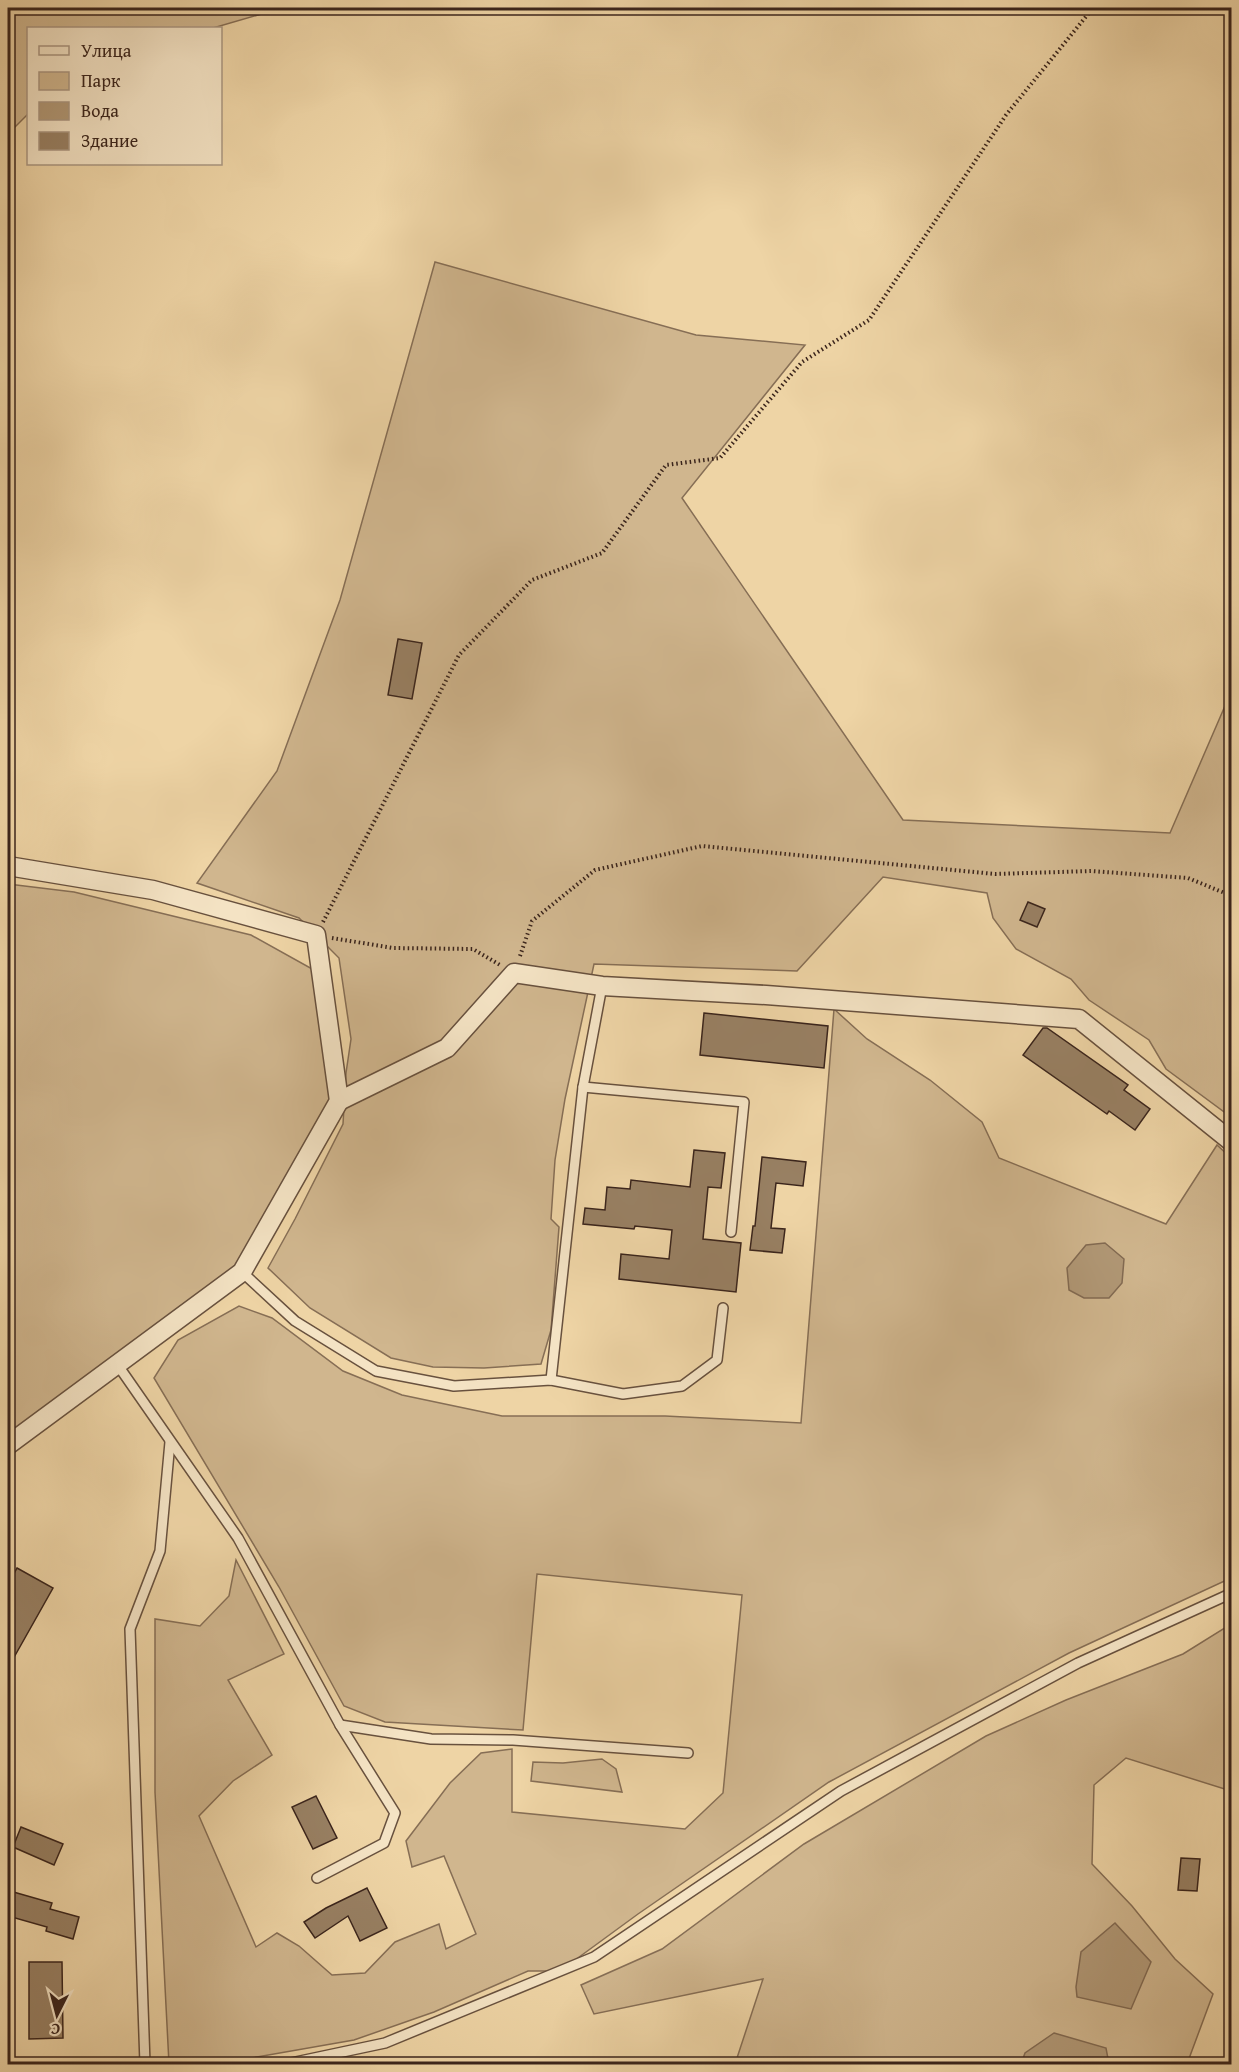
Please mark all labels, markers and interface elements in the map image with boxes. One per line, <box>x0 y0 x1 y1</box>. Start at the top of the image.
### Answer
legend <box>27 27 222 165</box>
text: Улица <box>81 37 132 64</box>
text: Парк <box>81 67 121 94</box>
text: Вода <box>81 97 119 124</box>
text: Здание <box>81 127 138 154</box>
north arrow <box>27 1985 87 2045</box>
text: С <box>50 2018 61 2042</box>

